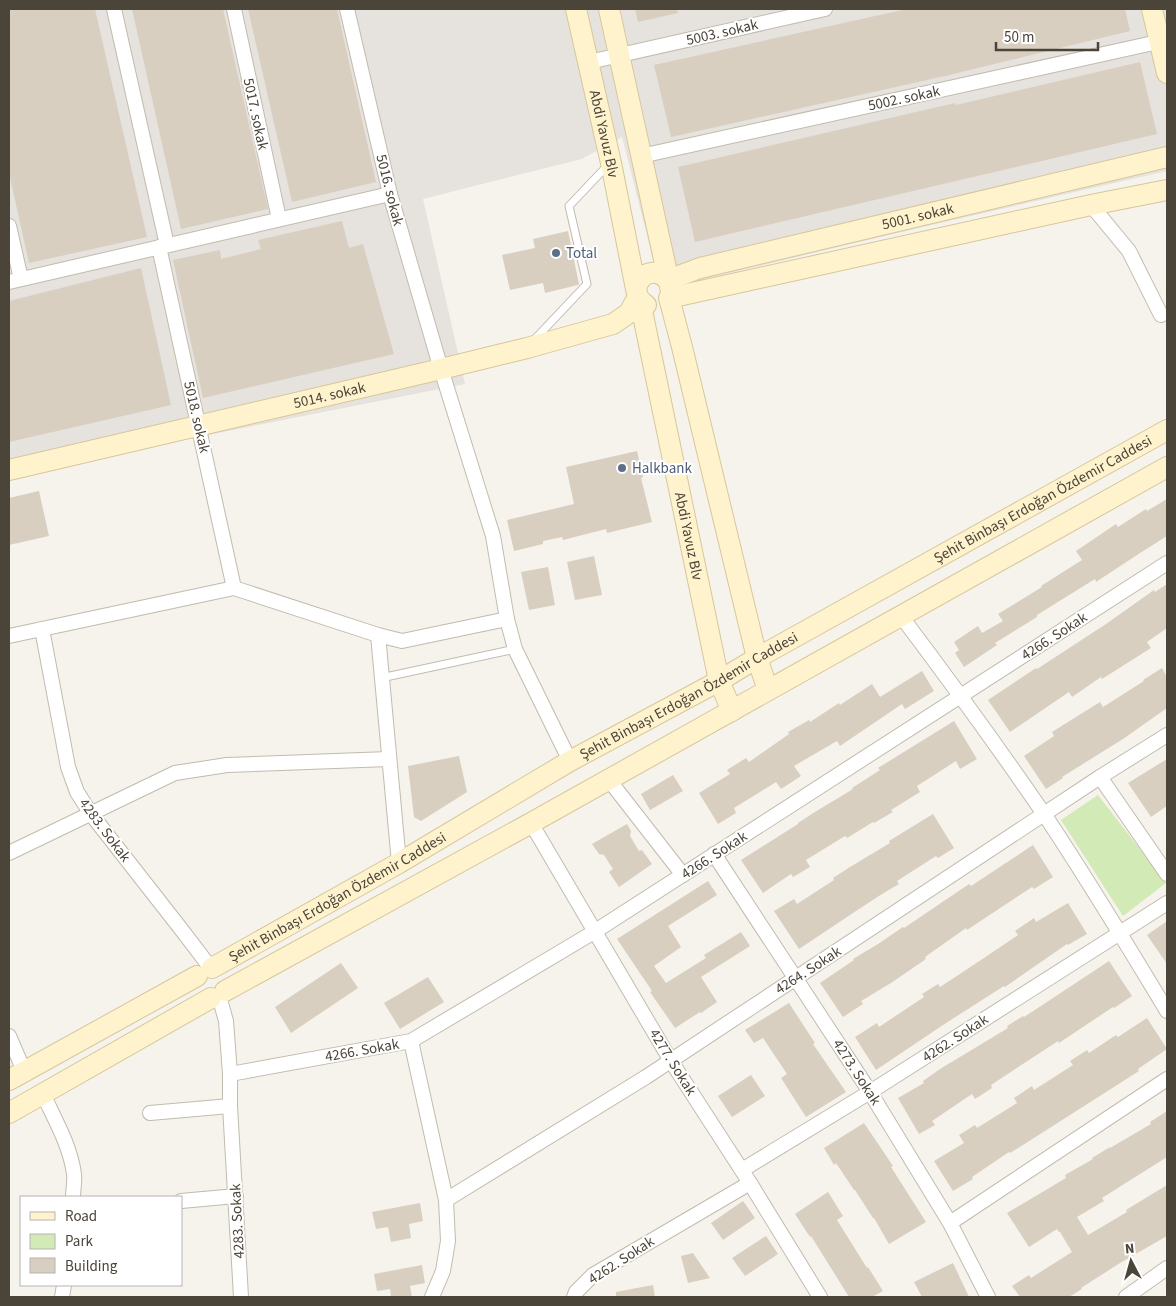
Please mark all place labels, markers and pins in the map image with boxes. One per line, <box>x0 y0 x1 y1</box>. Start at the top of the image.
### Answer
place label: Total <box>566 243 597 264</box>
marker: Total <box>550 247 562 259</box>
place label: Halkbank <box>632 458 692 479</box>
marker: Halkbank <box>616 462 628 474</box>

